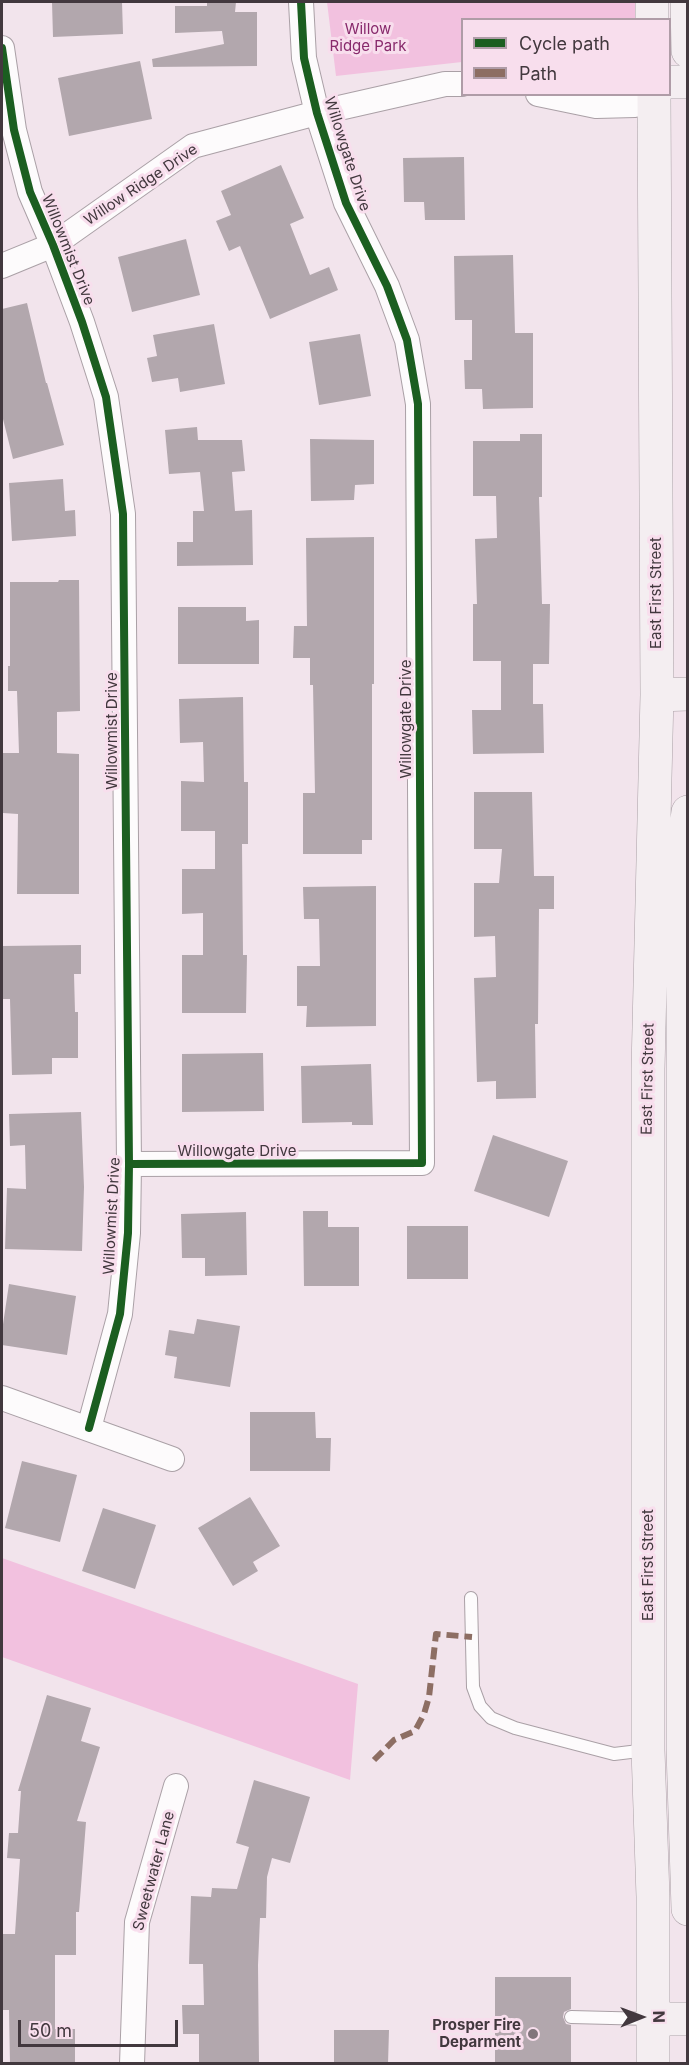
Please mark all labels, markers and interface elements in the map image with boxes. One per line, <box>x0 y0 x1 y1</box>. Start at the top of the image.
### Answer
legend <box>461 18 671 96</box>
park label: Willow Ridge Park <box>330 20 406 55</box>
text: Cycle path <box>519 33 610 54</box>
text: Path <box>519 63 557 84</box>
street label: Willowgate Drive <box>320 95 374 213</box>
street label: Willow Ridge Drive <box>81 140 201 230</box>
street label: Willowmist Drive <box>38 192 98 308</box>
street label: East First Street <box>647 537 665 649</box>
street label: Willowgate Drive <box>397 660 415 778</box>
street label: Willowmist Drive <box>103 672 121 790</box>
street label: East First Street <box>638 1023 658 1135</box>
street label: Willowgate Drive <box>178 1142 296 1160</box>
street label: Willowmist Drive <box>100 1157 124 1275</box>
street label: East First Street <box>639 1509 657 1621</box>
street label: Sweetwater Lane <box>129 1809 179 1933</box>
north arrow <box>611 1987 671 2047</box>
scale bar <box>21 2008 182 2046</box>
text: N <box>649 2010 669 2023</box>
place label: Prosper Fire Deparment <box>432 2016 521 2051</box>
text: 50 m <box>29 2020 72 2041</box>
marker: Prosper Fire Deparment <box>526 2027 540 2041</box>

